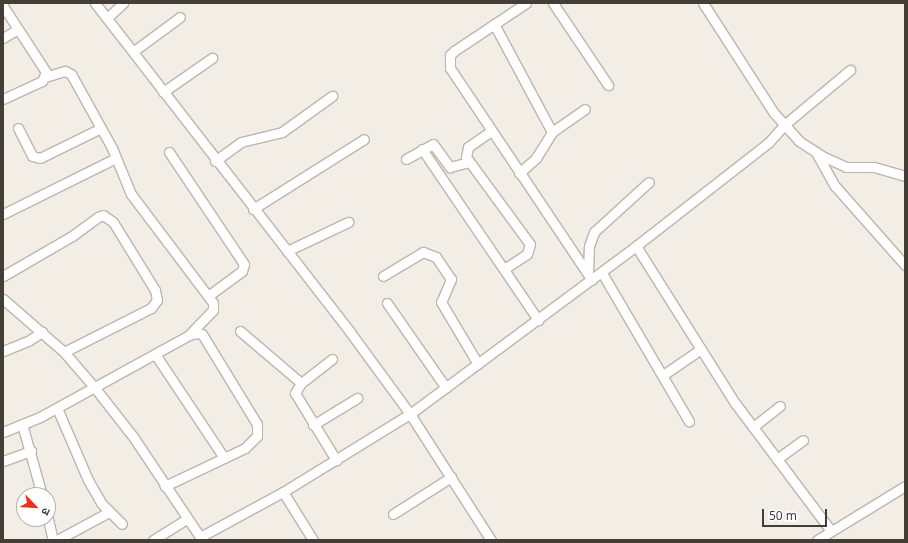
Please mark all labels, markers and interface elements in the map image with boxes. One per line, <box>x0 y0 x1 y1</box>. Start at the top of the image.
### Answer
north arrow <box>16 487 56 527</box>
scale bar <box>764 501 829 527</box>
text: उ <box>38 506 55 518</box>
text: 50 m <box>769 507 797 524</box>

